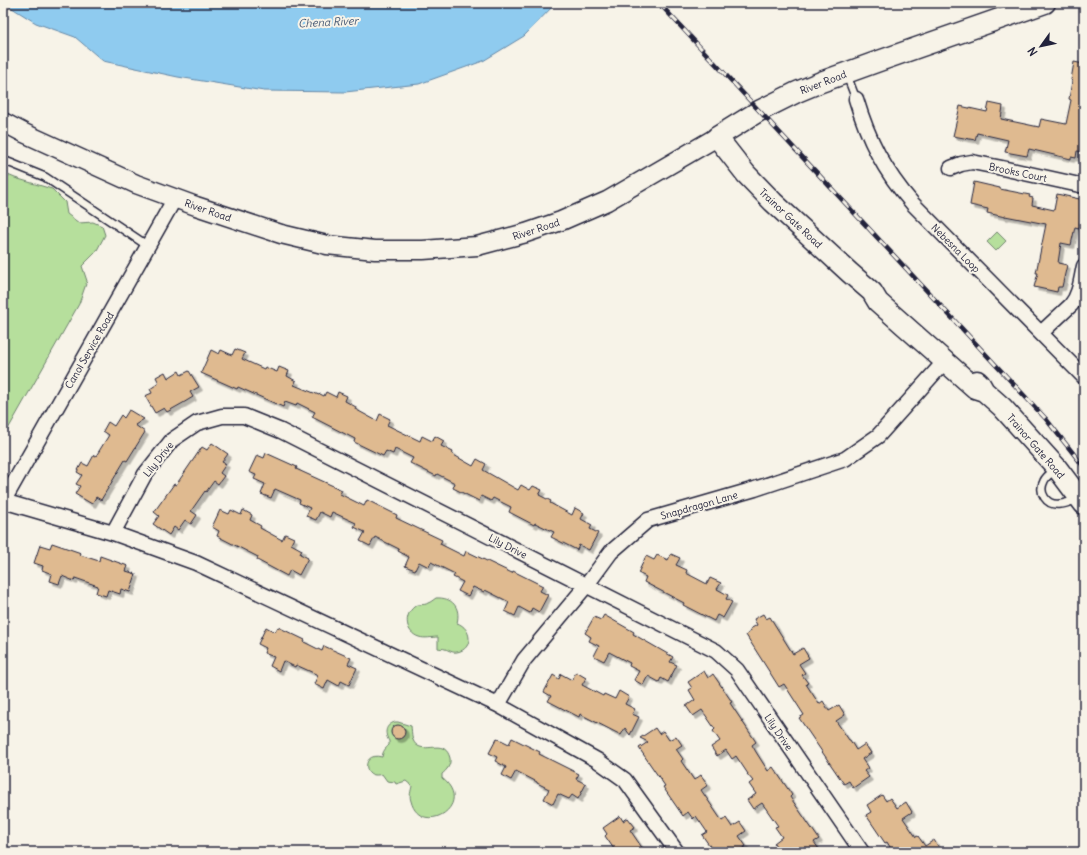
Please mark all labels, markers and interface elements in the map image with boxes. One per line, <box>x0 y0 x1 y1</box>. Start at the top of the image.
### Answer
water label: Chena River <box>298 13 360 31</box>
north arrow <box>1021 26 1061 66</box>
text: N <box>1025 44 1041 58</box>
street label: River Road <box>798 68 848 97</box>
street label: Brooks Court <box>988 160 1049 185</box>
street label: Trainor Gate Road <box>756 186 825 251</box>
street label: River Road <box>183 196 233 225</box>
street label: River Road <box>511 216 561 243</box>
street label: Nebesna Loop <box>928 221 983 276</box>
street label: Canol Service Road <box>62 309 117 391</box>
street label: Trainor Gate Road <box>1004 411 1067 482</box>
street label: Lily Drive <box>140 439 176 480</box>
street label: Snapdragon Lane <box>659 488 739 523</box>
street label: Lily Drive <box>486 531 529 562</box>
street label: Lily Drive <box>762 711 796 753</box>

